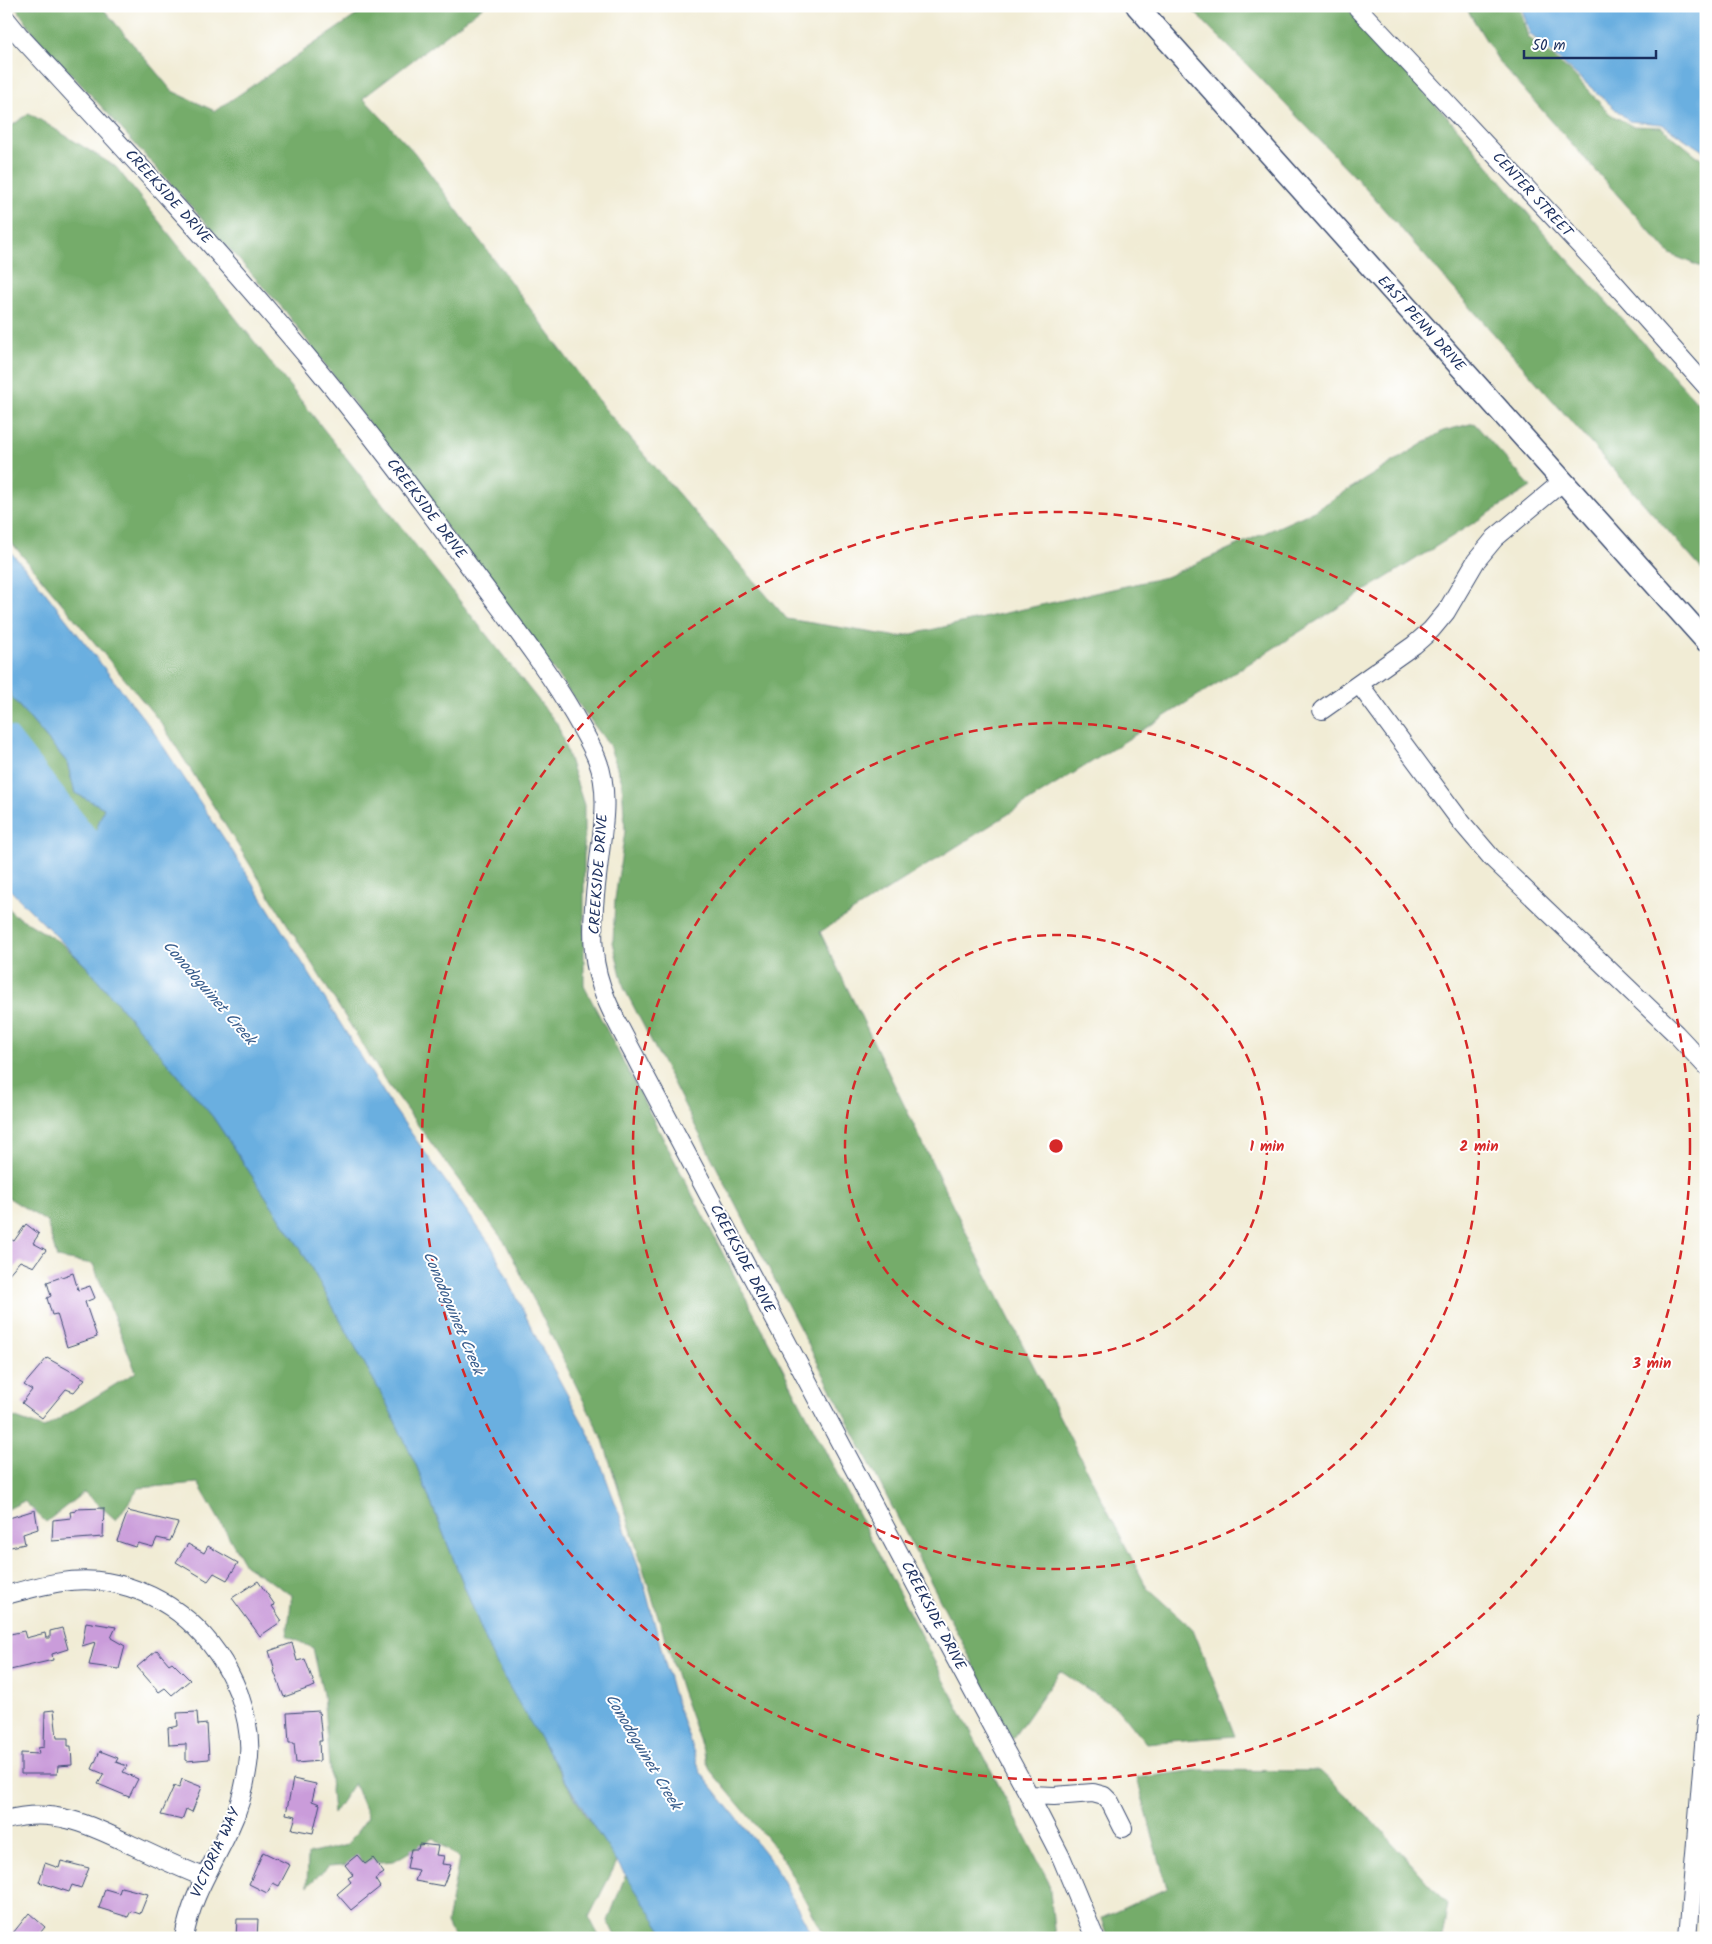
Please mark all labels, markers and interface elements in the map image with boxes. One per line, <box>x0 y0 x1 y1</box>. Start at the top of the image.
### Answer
scale bar <box>1524 28 1657 60</box>
text: 50 m <box>1532 34 1566 58</box>
street label: CREEKSIDE DRIVE <box>119 144 218 251</box>
street label: CENTER STREET <box>1486 147 1580 245</box>
street label: EAST PENN DRIVE <box>1371 270 1472 379</box>
street label: CREEKSIDE DRIVE <box>380 453 473 566</box>
street label: CREEKSIDE DRIVE <box>583 812 615 935</box>
water label: Conodoguinet Creek <box>156 935 263 1053</box>
text: 1 min <box>1250 1135 1284 1159</box>
text: 2 min <box>1459 1135 1499 1159</box>
centre of rings <box>1047 1137 1065 1155</box>
street label: CREEKSIDE DRIVE <box>703 1200 782 1319</box>
water label: Conodoguinet Creek <box>416 1247 491 1381</box>
text: 3 min <box>1632 1352 1671 1376</box>
street label: CREEKSIDE DRIVE <box>894 1557 973 1676</box>
water label: Conodoguinet Creek <box>598 1689 689 1817</box>
street label: VICTORIA WAY <box>185 1803 248 1902</box>

